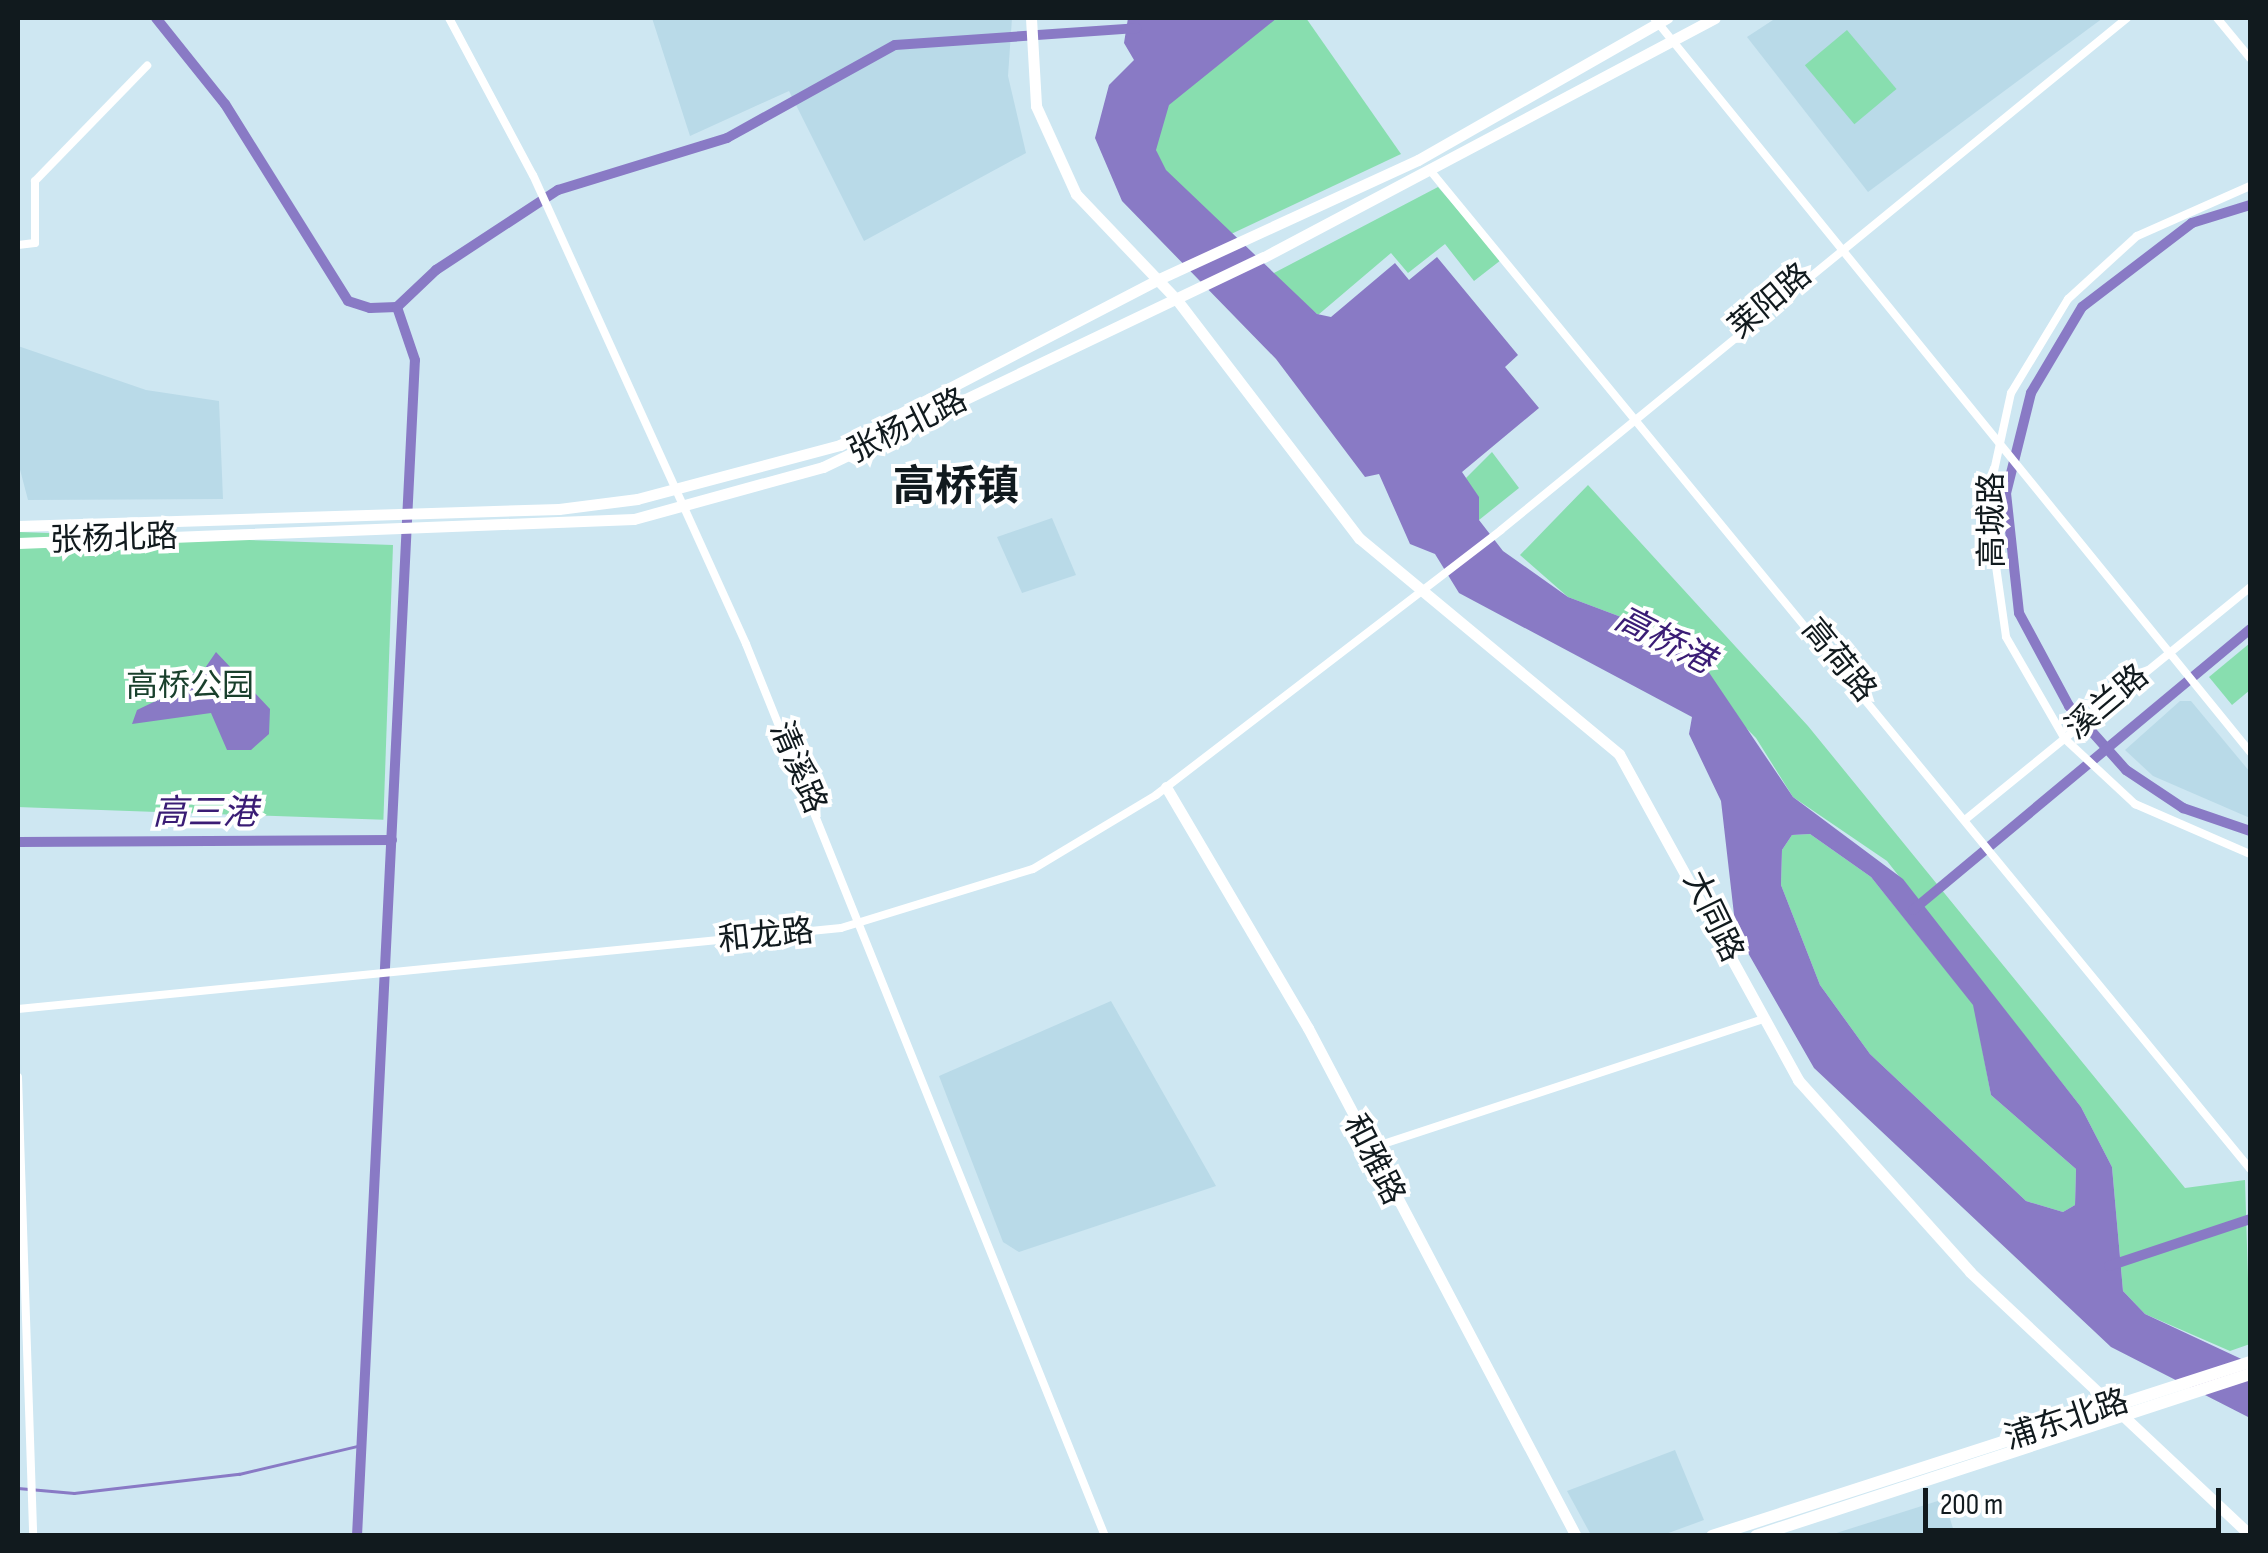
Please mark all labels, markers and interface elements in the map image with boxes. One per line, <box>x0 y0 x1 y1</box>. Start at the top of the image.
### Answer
street label: 莱阳路 <box>1722 256 1820 348</box>
street label: 张杨北路 <box>842 382 974 472</box>
district label: 高桥镇 <box>893 463 1019 513</box>
street label: 高城路 <box>1974 472 2012 568</box>
street label: 张杨北路 <box>49 519 179 561</box>
water label: 高桥港 <box>1608 598 1720 684</box>
street label: 高荷路 <box>1793 612 1883 710</box>
street label: 溪兰路 <box>2059 657 2157 749</box>
park label: 高桥公园 <box>126 668 254 706</box>
street label: 清溪路 <box>761 716 833 820</box>
water label: 高三港 <box>153 793 257 835</box>
street label: 大同路 <box>1674 865 1750 969</box>
street label: 和龙路 <box>716 913 816 961</box>
street label: 和雅路 <box>1334 1109 1412 1211</box>
street label: 浦东北路 <box>2000 1383 2134 1459</box>
scale bar <box>1928 1468 2226 1530</box>
text: 200 m <box>1940 1487 2003 1523</box>

